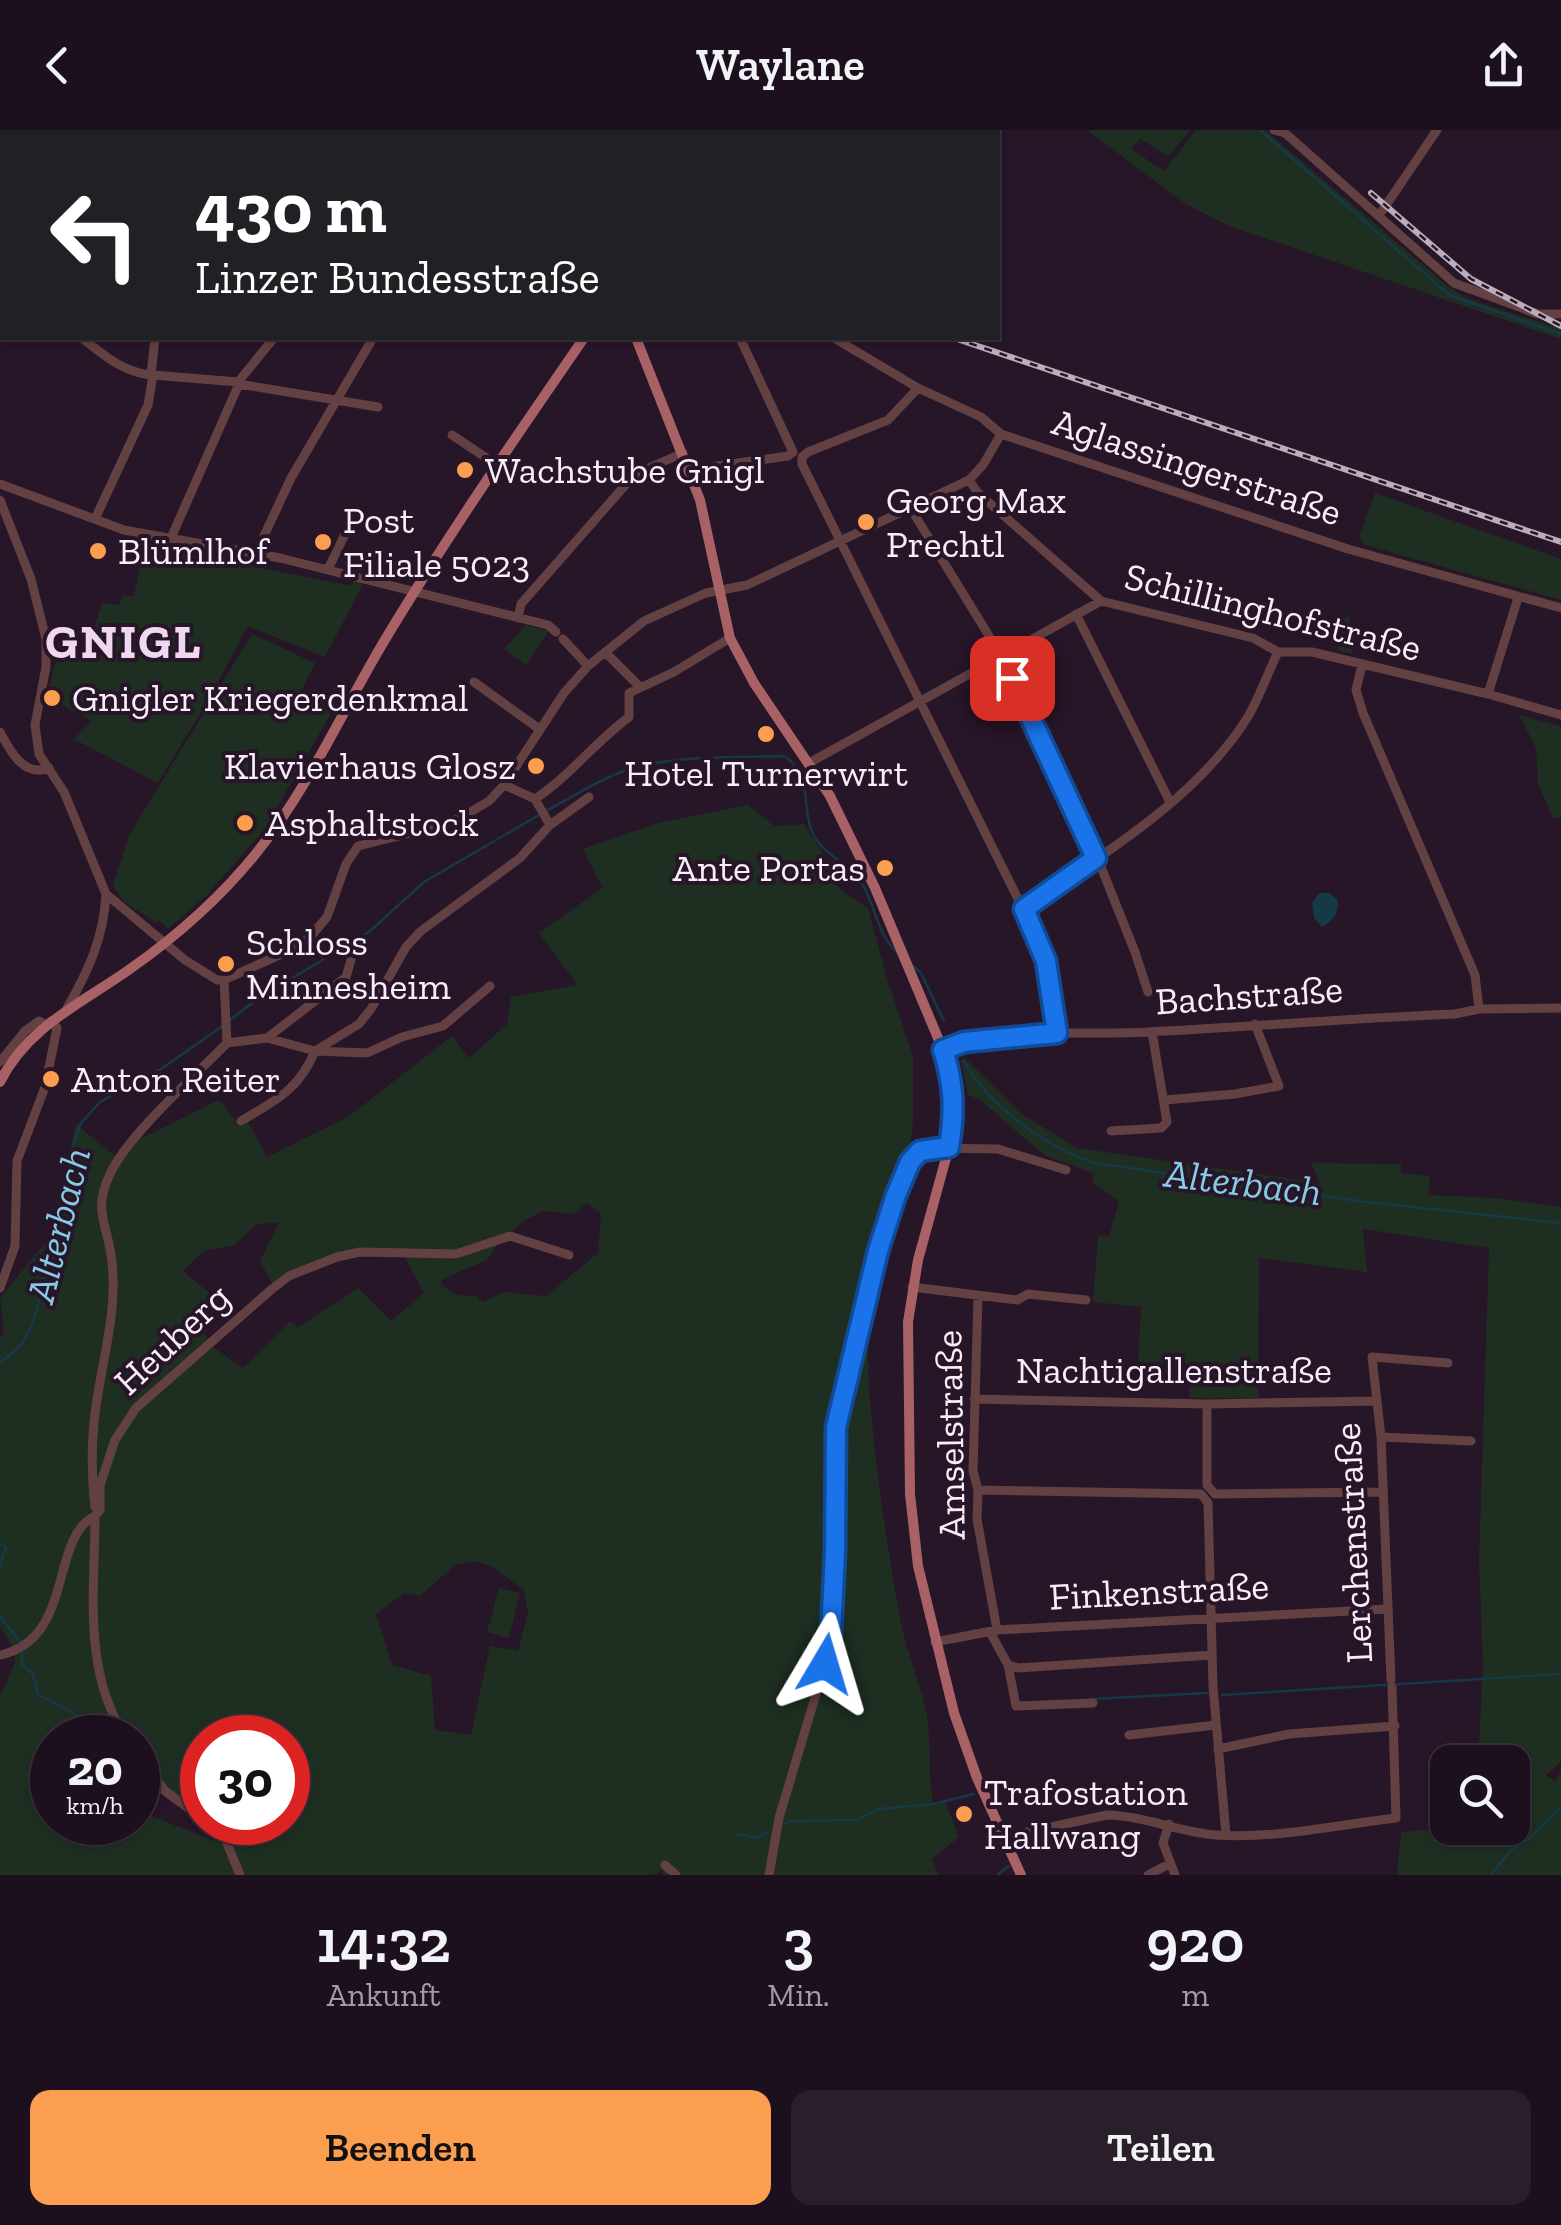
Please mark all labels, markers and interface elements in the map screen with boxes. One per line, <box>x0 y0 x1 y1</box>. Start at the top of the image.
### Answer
icon: back <box>30 38 85 93</box>
text: Waylane <box>696 38 865 92</box>
icon: share <box>1476 38 1531 93</box>
text: 430 m <box>195 166 387 250</box>
icon: left <box>30 170 160 300</box>
text: Linzer Bundesstraße <box>195 251 600 305</box>
street label: Aglassingerstraße <box>1047 399 1347 535</box>
place label: Wachstube Gnigl <box>485 447 764 493</box>
marker: Wachstube Gnigl <box>454 459 476 481</box>
place label: Georg Max Prechtl <box>886 477 1066 567</box>
place label: Post Filiale 5023 <box>343 497 530 587</box>
marker: Georg Max Prechtl <box>855 511 877 533</box>
place label: Blümlhof <box>118 528 271 574</box>
marker: Post Filiale 5023 <box>312 531 334 553</box>
marker: Blümlhof <box>87 540 109 562</box>
street label: Schillinghofstraße <box>1120 553 1426 671</box>
district label: GNIGL <box>45 613 203 670</box>
pin <box>970 636 1055 721</box>
icon: arrive <box>985 651 1040 706</box>
place label: Gnigler Kriegerdenkmal <box>72 675 468 721</box>
marker: Gnigler Kriegerdenkmal <box>41 687 63 709</box>
marker: Hotel Turnerwirt <box>755 723 777 745</box>
place label: Klavierhaus Glosz <box>224 743 516 789</box>
place label: Hotel Turnerwirt <box>624 750 908 796</box>
marker: Klavierhaus Glosz <box>525 755 547 777</box>
place label: Asphaltstock <box>265 800 479 846</box>
marker: Asphaltstock <box>234 812 256 834</box>
place label: Ante Portas <box>672 845 865 891</box>
marker: Ante Portas <box>874 857 896 879</box>
place label: Schloss Minnesheim <box>246 919 451 1009</box>
marker: Schloss Minnesheim <box>215 953 237 975</box>
street label: Bachstraße <box>1154 966 1344 1024</box>
place label: Anton Reiter <box>71 1056 281 1102</box>
marker: Anton Reiter <box>40 1068 62 1090</box>
water label: Alterbach <box>15 1143 100 1308</box>
water label: Alterbach <box>1161 1148 1324 1215</box>
street label: Heuberg <box>104 1274 240 1404</box>
street label: Amselstraße <box>925 1330 975 1540</box>
street label: Nachtigallenstraße <box>1016 1347 1332 1393</box>
street label: Lerchenstraße <box>1324 1422 1382 1664</box>
street label: Finkenstraße <box>1048 1562 1270 1620</box>
position arrow <box>773 1612 877 1716</box>
speed limit sign: 30 <box>180 1715 310 1845</box>
text: 20 <box>67 1738 123 1798</box>
map controls <box>1430 1745 1530 1845</box>
button: search <box>1430 1745 1530 1845</box>
place label: Trafostation Hallwang <box>984 1769 1188 1859</box>
text: km/h <box>66 1790 124 1820</box>
marker: Trafostation Hallwang <box>953 1803 975 1825</box>
text: 14:32 <box>317 1905 451 1977</box>
text: 3 <box>783 1905 814 1977</box>
text: 920 <box>1146 1905 1244 1977</box>
text: Ankunft <box>327 1976 441 2014</box>
text: Min. <box>767 1976 830 2014</box>
text: m <box>1181 1976 1209 2014</box>
button: Beenden <box>30 2090 771 2205</box>
button: Teilen <box>791 2090 1531 2205</box>

